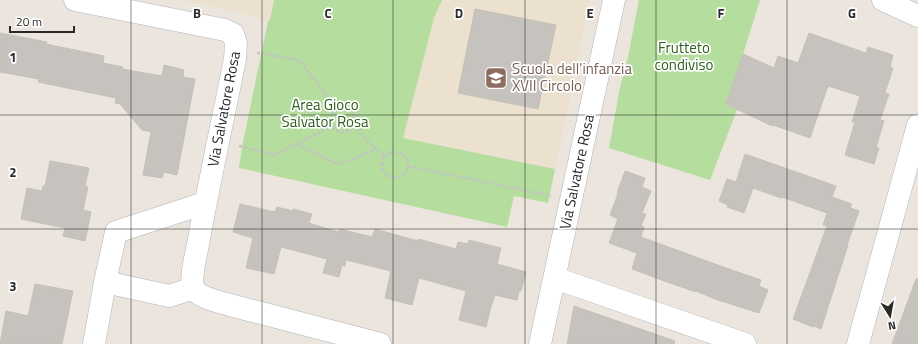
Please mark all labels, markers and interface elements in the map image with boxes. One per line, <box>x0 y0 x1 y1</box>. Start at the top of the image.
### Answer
text: B <box>193 3 201 23</box>
text: C <box>324 3 332 23</box>
text: D <box>455 3 463 23</box>
text: E <box>586 3 594 23</box>
text: F <box>718 3 725 23</box>
text: G <box>848 3 856 23</box>
scale bar <box>10 8 74 34</box>
text: 20 m <box>16 12 42 31</box>
park label: Frutteto condiviso <box>654 36 714 76</box>
text: 1 <box>9 47 17 67</box>
street label: Via Salvatore Rosa <box>201 49 246 169</box>
place label: Scuola dell'infanzia XVII Circolo <box>512 57 632 97</box>
school or university icon: Scuola dell'infanzia XVII Circolo <box>483 65 509 91</box>
park label: Area Gioco Salvator Rosa <box>282 93 369 133</box>
street label: Via Salvatore Rosa <box>553 112 600 232</box>
text: 2 <box>9 162 17 182</box>
text: 3 <box>9 276 17 296</box>
north arrow <box>870 296 910 336</box>
text: N <box>887 317 897 334</box>

